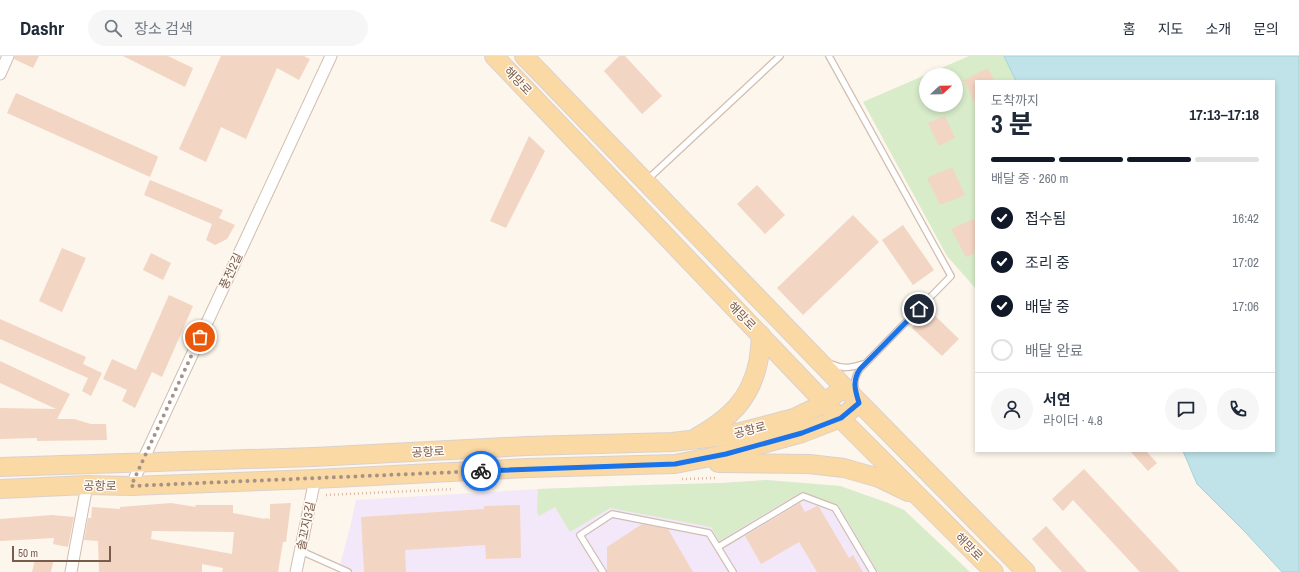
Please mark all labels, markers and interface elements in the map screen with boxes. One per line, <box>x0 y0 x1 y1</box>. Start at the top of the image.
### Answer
search box <box>88 10 368 46</box>
text: Dashr <box>20 15 64 41</box>
icon: search <box>102 17 124 39</box>
text: 장소 검색 <box>134 18 193 39</box>
text: 홈 <box>1123 20 1136 38</box>
text: 지도 <box>1158 20 1183 38</box>
text: 소개 <box>1205 20 1231 38</box>
text: 문의 <box>1253 20 1279 38</box>
street label: 해망로 <box>501 64 535 98</box>
north arrow <box>919 68 963 112</box>
map controls <box>919 68 963 112</box>
text: 도착까지 <box>991 92 1039 109</box>
text: 17:13–17:18 <box>1189 104 1259 125</box>
text: 3 분 <box>991 106 1033 141</box>
text: 배달 중 · 260 m <box>991 170 1068 187</box>
icon: check <box>991 207 1013 229</box>
text: 접수됨 <box>1025 208 1066 229</box>
text: 16:42 <box>1232 210 1259 227</box>
street label: 풍전2길 <box>216 250 246 292</box>
icon: check <box>991 251 1013 273</box>
text: 조리 중 <box>1025 252 1070 273</box>
text: 17:02 <box>1232 254 1259 271</box>
pin <box>902 292 936 326</box>
icon: check <box>991 295 1013 317</box>
text: 배달 중 <box>1025 296 1070 317</box>
icon: home <box>908 298 930 320</box>
text: 17:06 <box>1232 298 1259 315</box>
street label: 해망로 <box>725 299 759 333</box>
pin <box>183 320 217 354</box>
icon: bag <box>189 326 211 348</box>
text: 배달 완료 <box>1025 340 1084 361</box>
button: person <box>991 388 1033 430</box>
button: chat <box>1165 388 1207 430</box>
button: phone <box>1217 388 1259 430</box>
text: 서연 <box>1043 389 1071 410</box>
text: 라이더 · 4.8 <box>1043 412 1103 429</box>
street label: 공항로 <box>732 418 768 442</box>
street label: 공항로 <box>411 443 445 461</box>
courier <box>461 451 501 491</box>
icon: bike <box>470 460 492 482</box>
street label: 공항로 <box>83 478 117 494</box>
street label: 솔꼬지3길 <box>293 500 319 552</box>
street label: 해망로 <box>952 530 986 564</box>
scale bar <box>12 544 111 563</box>
text: 50 m <box>18 546 38 560</box>

